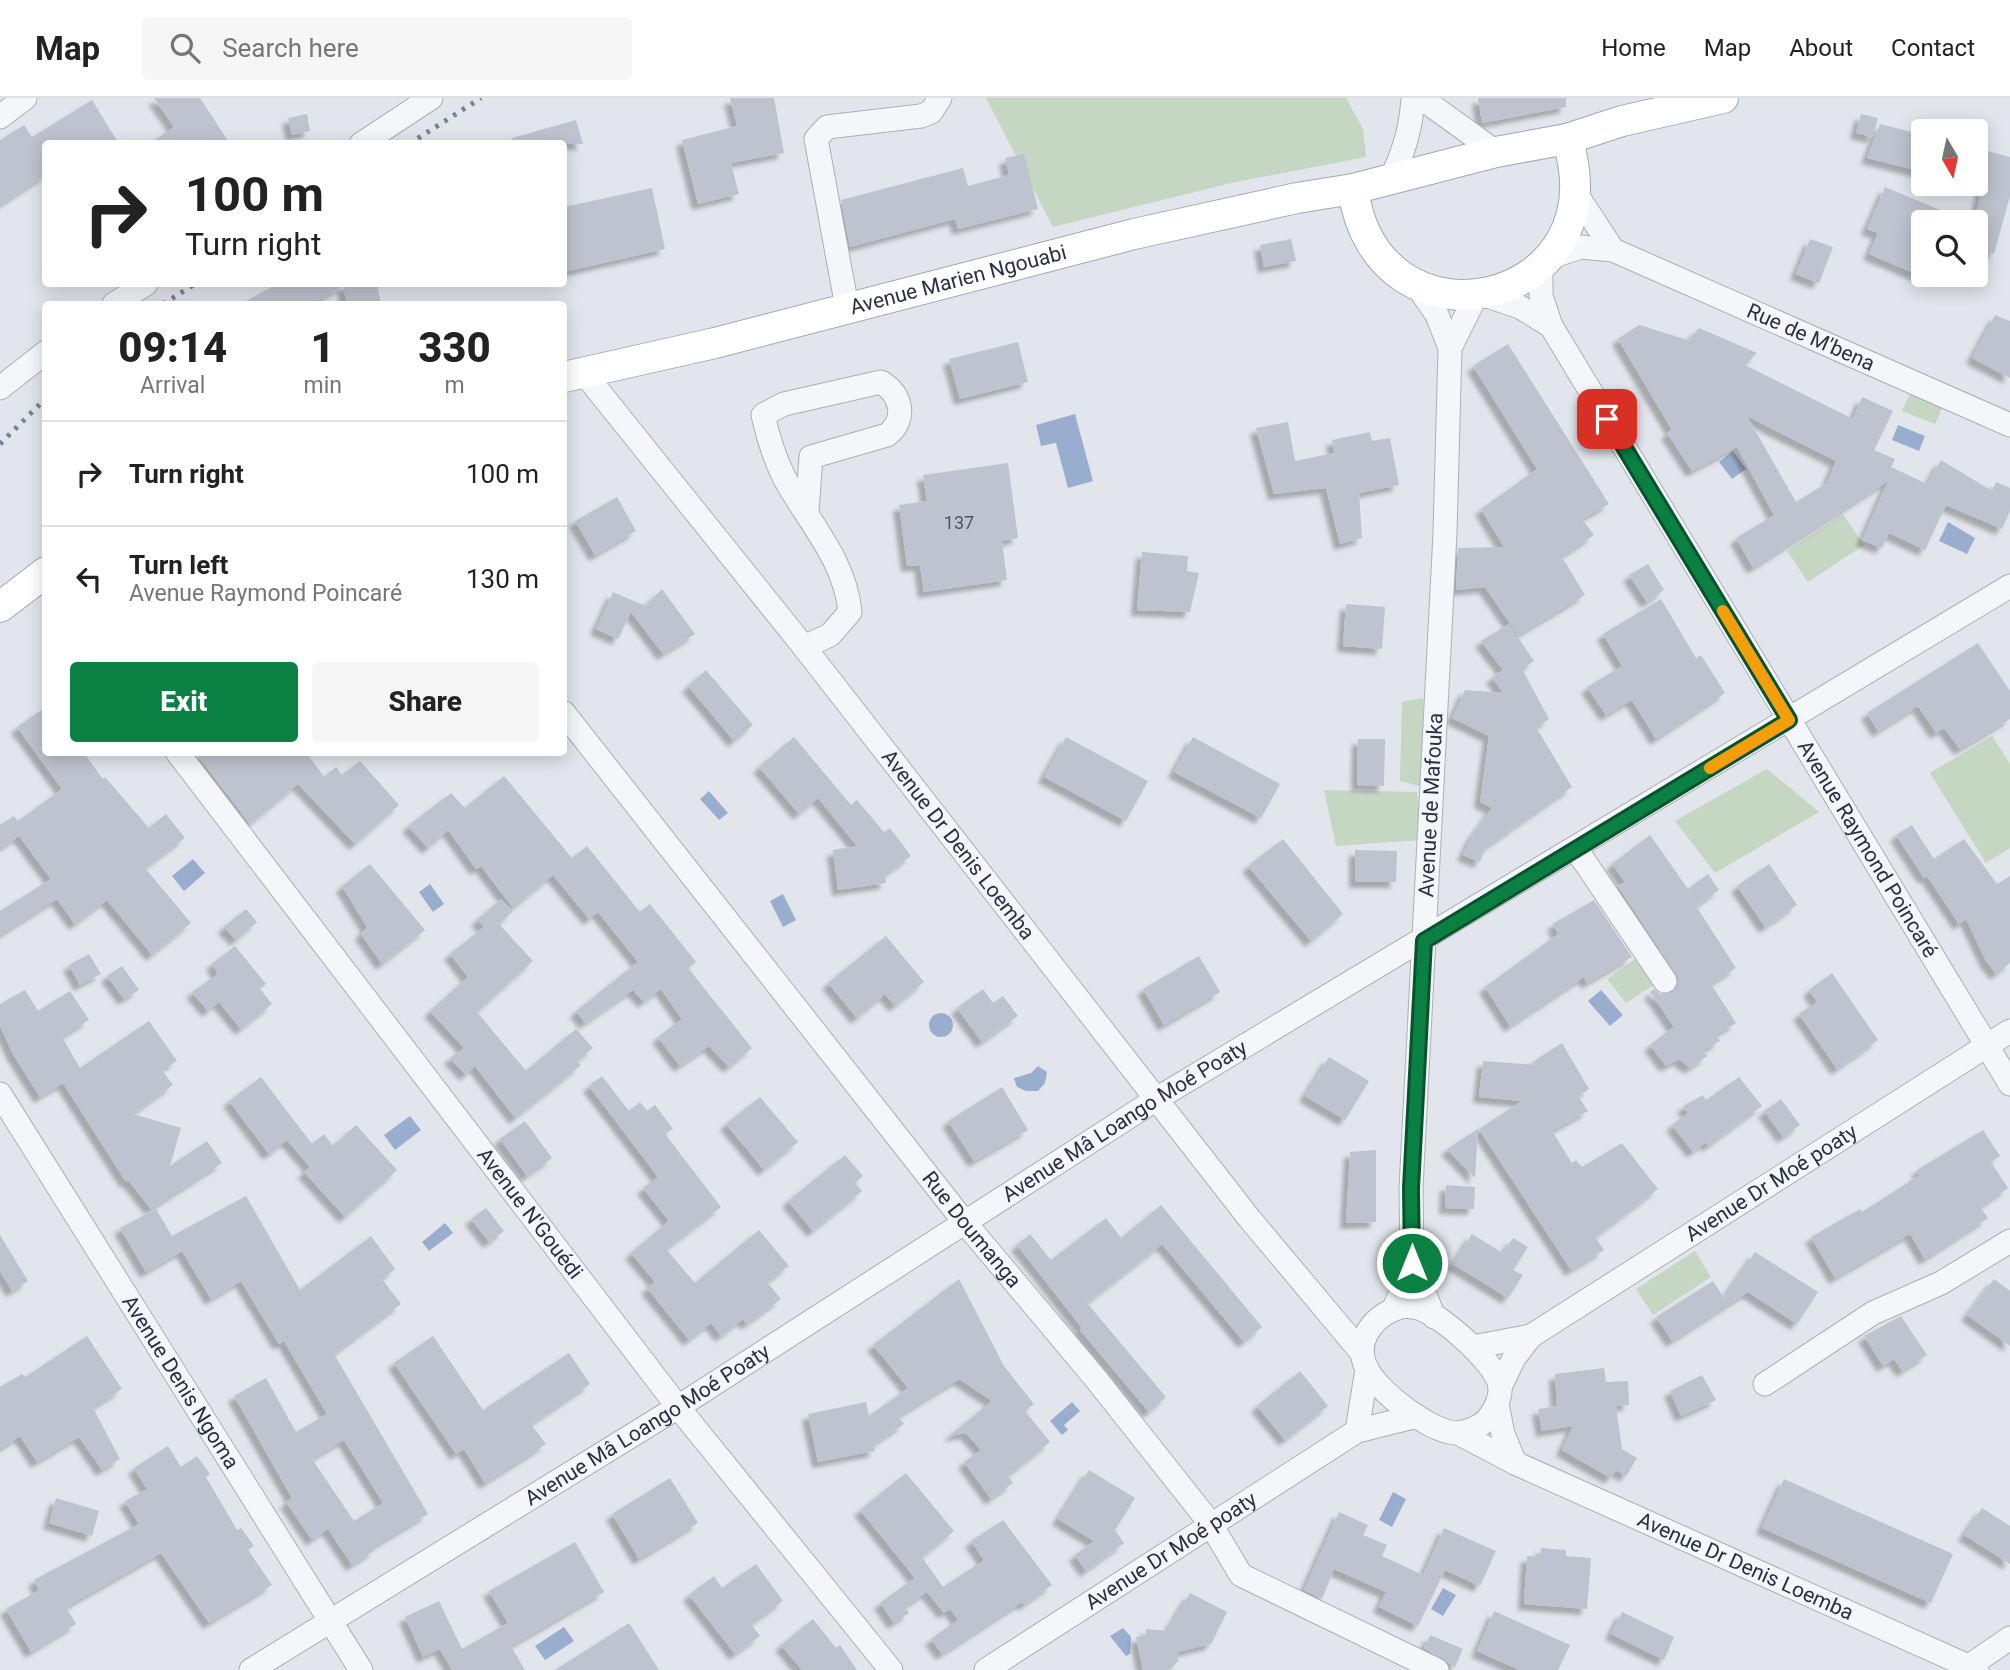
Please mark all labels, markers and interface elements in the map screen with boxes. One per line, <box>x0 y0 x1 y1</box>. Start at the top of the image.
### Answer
search box <box>142 17 632 80</box>
text: Map <box>35 29 100 68</box>
icon: search <box>166 29 204 67</box>
text: Search here <box>222 33 359 63</box>
text: Home <box>1601 34 1666 62</box>
text: Map <box>1704 34 1751 62</box>
text: About <box>1789 34 1853 62</box>
text: Contact <box>1891 34 1975 62</box>
north arrow <box>1911 119 1988 196</box>
map controls <box>1911 119 1988 287</box>
text: 100 m <box>185 166 324 223</box>
icon: right <box>70 168 161 259</box>
button: search <box>1911 210 1988 287</box>
text: Turn right <box>185 225 321 263</box>
street label: Avenue Marien Ngouabi <box>847 240 1069 319</box>
street label: Rue de M'bena <box>1743 299 1878 376</box>
text: 09:14 <box>118 323 227 372</box>
text: 1 <box>311 323 335 372</box>
text: 330 <box>418 323 491 372</box>
text: Arrival <box>140 372 205 399</box>
text: min <box>303 372 342 399</box>
text: m <box>444 372 465 399</box>
pin <box>1577 389 1637 449</box>
icon: arrive <box>1588 400 1626 438</box>
icon: right <box>70 455 108 493</box>
text: Turn right <box>129 459 244 489</box>
text: 100 m <box>466 459 539 489</box>
house number: 137 <box>944 512 974 533</box>
text: Turn left <box>129 550 228 580</box>
icon: left <box>70 560 108 598</box>
text: 130 m <box>466 564 539 594</box>
text: Avenue Raymond Poincaré <box>129 580 402 607</box>
button: Exit <box>70 662 298 742</box>
button: Share <box>312 662 539 742</box>
street label: Avenue de Mafouka <box>1414 712 1448 898</box>
street label: Avenue Raymond Poincaré <box>1793 736 1943 962</box>
street label: Avenue Dr Denis Loemba <box>877 745 1039 944</box>
street label: Avenue Mâ Loango Moé Poaty <box>998 1035 1251 1207</box>
street label: Avenue Dr Moé poaty <box>1681 1119 1862 1246</box>
street label: Avenue N'Gouédi <box>472 1143 588 1284</box>
street label: Rue Doumanga <box>917 1167 1026 1292</box>
position arrow <box>1375 1226 1449 1300</box>
street label: Avenue Denis Ngoma <box>117 1291 244 1473</box>
street label: Avenue Mâ Loango Moé Poaty <box>520 1339 774 1510</box>
street label: Avenue Dr Moé poaty <box>1081 1487 1261 1615</box>
street label: Avenue Dr Denis Loemba <box>1634 1508 1857 1625</box>

